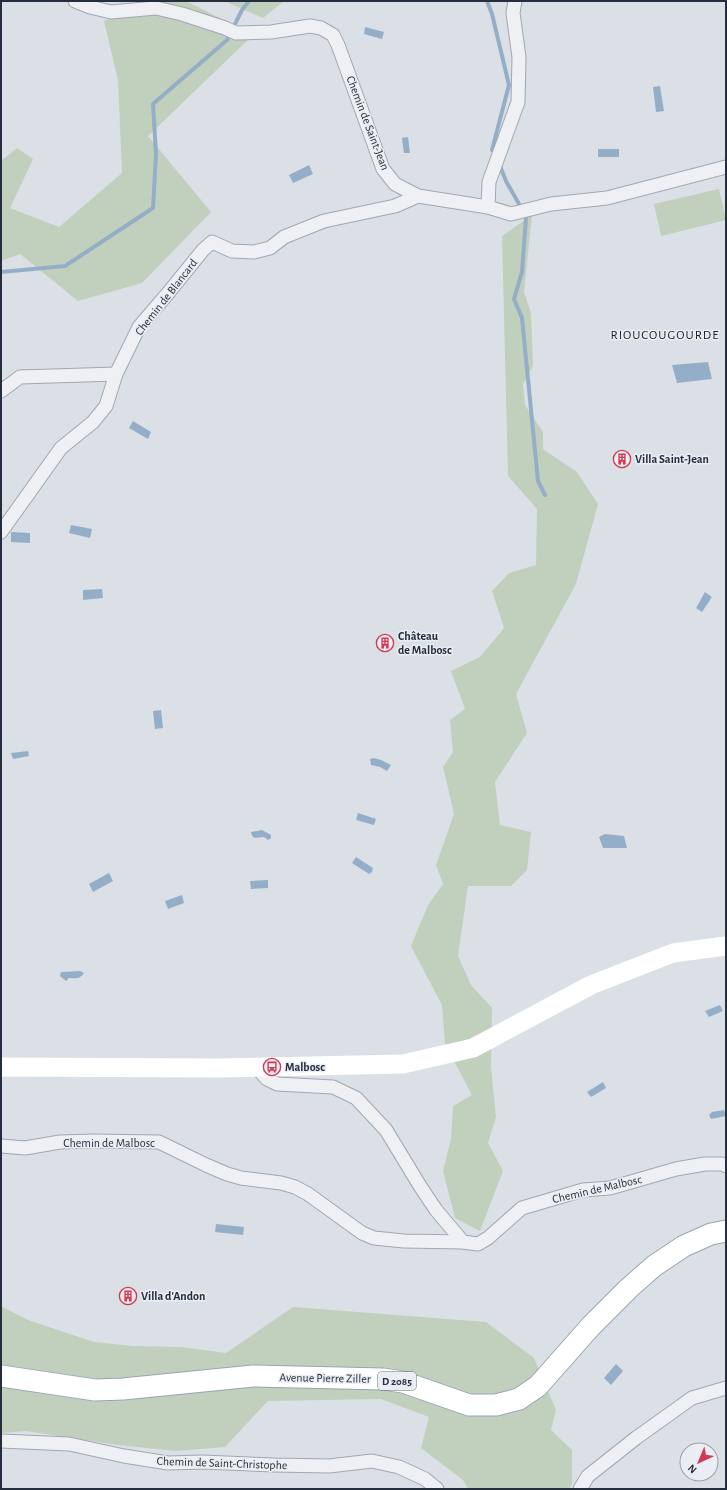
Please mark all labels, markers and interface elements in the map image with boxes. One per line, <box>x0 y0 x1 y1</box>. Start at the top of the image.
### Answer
street label: Chemin de Saint-Jean <box>344 74 392 172</box>
street label: Chemin de Blancard <box>133 256 199 338</box>
district label: RIOUCOUGOURDE <box>610 329 720 342</box>
building icon: Villa Saint-Jean <box>612 449 632 469</box>
place label: Villa Saint-Jean <box>635 453 709 465</box>
place label: Château de Malbosc <box>398 630 452 656</box>
building icon: Château de Malbosc <box>375 633 395 653</box>
bus stop icon: Malbosc <box>262 1057 282 1077</box>
place label: Malbosc <box>285 1061 325 1073</box>
street label: Chemin de Malbosc <box>63 1137 155 1149</box>
street label: Chemin de Malbosc <box>551 1173 643 1205</box>
building icon: Villa d'Andon <box>118 1286 138 1306</box>
place label: Villa d'Andon <box>141 1290 205 1302</box>
street label: Avenue Pierre Ziller <box>279 1371 371 1385</box>
road number: D 2085 <box>378 1372 416 1390</box>
north arrow <box>679 1442 719 1482</box>
street label: Chemin de Saint-Christophe <box>156 1455 288 1471</box>
text: N <box>686 1462 699 1475</box>

